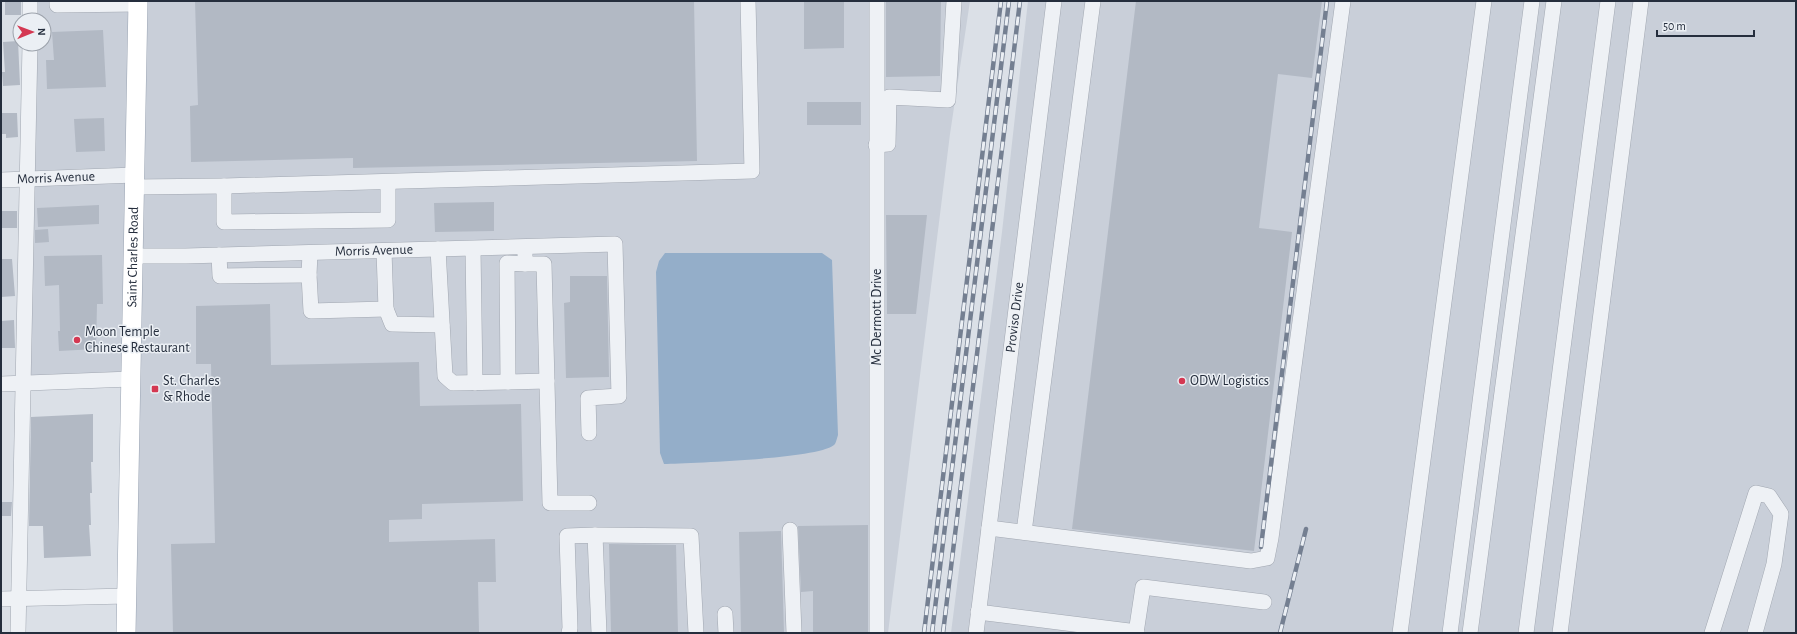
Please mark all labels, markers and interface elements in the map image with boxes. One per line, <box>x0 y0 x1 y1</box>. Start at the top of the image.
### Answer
north arrow <box>12 12 52 52</box>
scale bar <box>1657 12 1754 38</box>
text: 50 m <box>1663 20 1686 32</box>
text: N <box>36 28 47 36</box>
street label: Morris Avenue <box>17 169 95 186</box>
street label: Saint Charles Road <box>125 206 141 308</box>
street label: Morris Avenue <box>335 243 413 259</box>
street label: Mc Dermott Drive <box>870 269 884 365</box>
street label: Proviso Drive <box>1004 281 1026 354</box>
place label: Moon Temple Chinese Restaurant <box>85 325 190 355</box>
marker: Moon Temple Chinese Restaurant <box>72 335 82 345</box>
place label: St. Charles & Rhode <box>163 374 220 404</box>
place label: ODW Logistics <box>1190 374 1269 388</box>
marker: ODW Logistics <box>1177 376 1187 386</box>
marker: St. Charles & Rhode <box>150 384 160 394</box>

